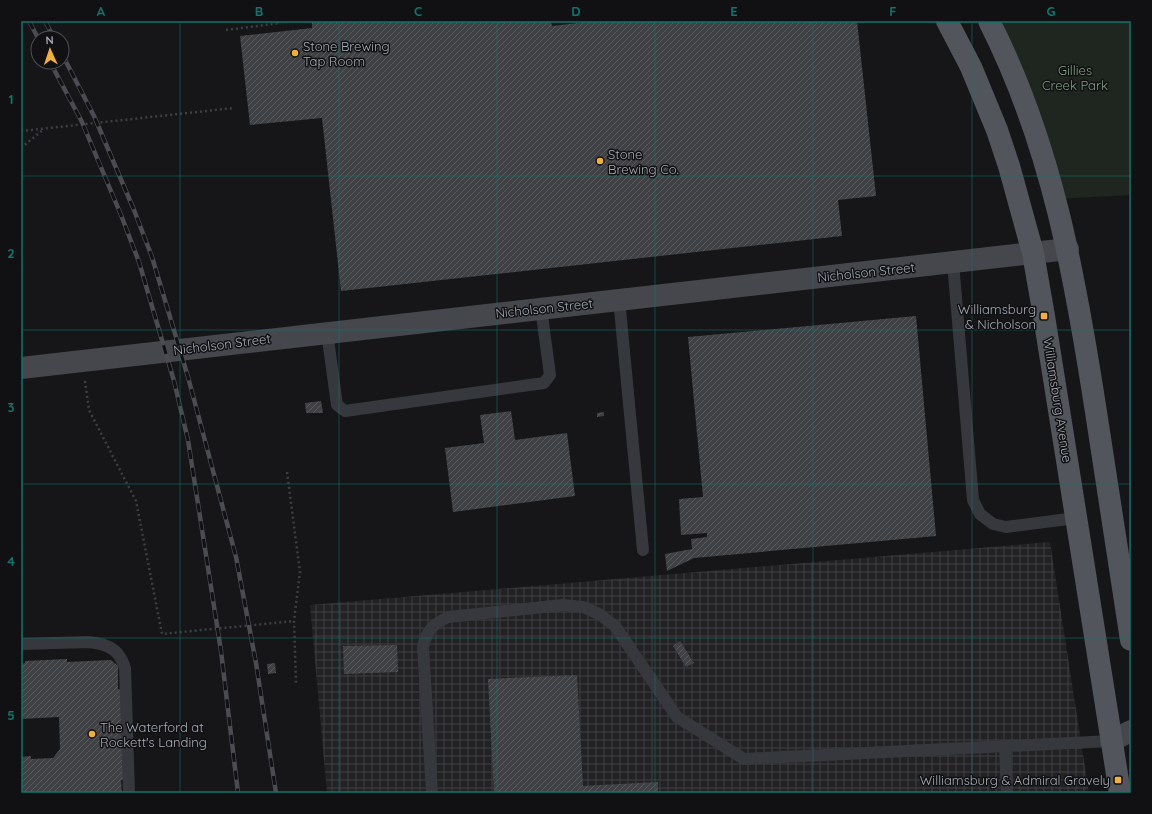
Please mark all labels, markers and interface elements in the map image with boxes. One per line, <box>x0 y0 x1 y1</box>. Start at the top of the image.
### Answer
text: A <box>97 3 106 19</box>
text: B <box>255 3 263 19</box>
text: C <box>414 3 422 19</box>
text: D <box>571 3 581 19</box>
text: E <box>730 3 738 19</box>
text: F <box>889 3 897 19</box>
text: G <box>1046 3 1056 19</box>
north arrow <box>30 30 70 70</box>
text: N <box>45 33 54 47</box>
place label: Stone Brewing Tap Room <box>303 38 390 69</box>
marker: Stone Brewing Tap Room <box>290 48 300 58</box>
park label: Gillies Creek Park <box>1042 62 1108 93</box>
text: 1 <box>8 91 14 107</box>
place label: Stone Brewing Co. <box>608 146 679 177</box>
marker: Stone Brewing Co. <box>595 156 605 166</box>
text: 2 <box>7 245 15 261</box>
street label: Nicholson Street <box>817 259 915 285</box>
street label: Nicholson Street <box>495 295 593 321</box>
place label: Williamsburg & Nicholson <box>958 301 1036 332</box>
marker: Williamsburg & Nicholson <box>1039 311 1049 321</box>
street label: Nicholson Street <box>173 330 271 358</box>
street label: Williamsburg Avenue <box>1040 336 1076 464</box>
text: 3 <box>8 399 15 415</box>
text: 4 <box>7 553 15 569</box>
text: 5 <box>7 707 15 723</box>
place label: The Waterford at Rockett's Landing <box>100 719 207 750</box>
marker: The Waterford at Rockett's Landing <box>87 729 97 739</box>
place label: Williamsburg & Admiral Gravely <box>920 772 1110 788</box>
marker: Williamsburg & Admiral Gravely <box>1113 775 1123 785</box>

